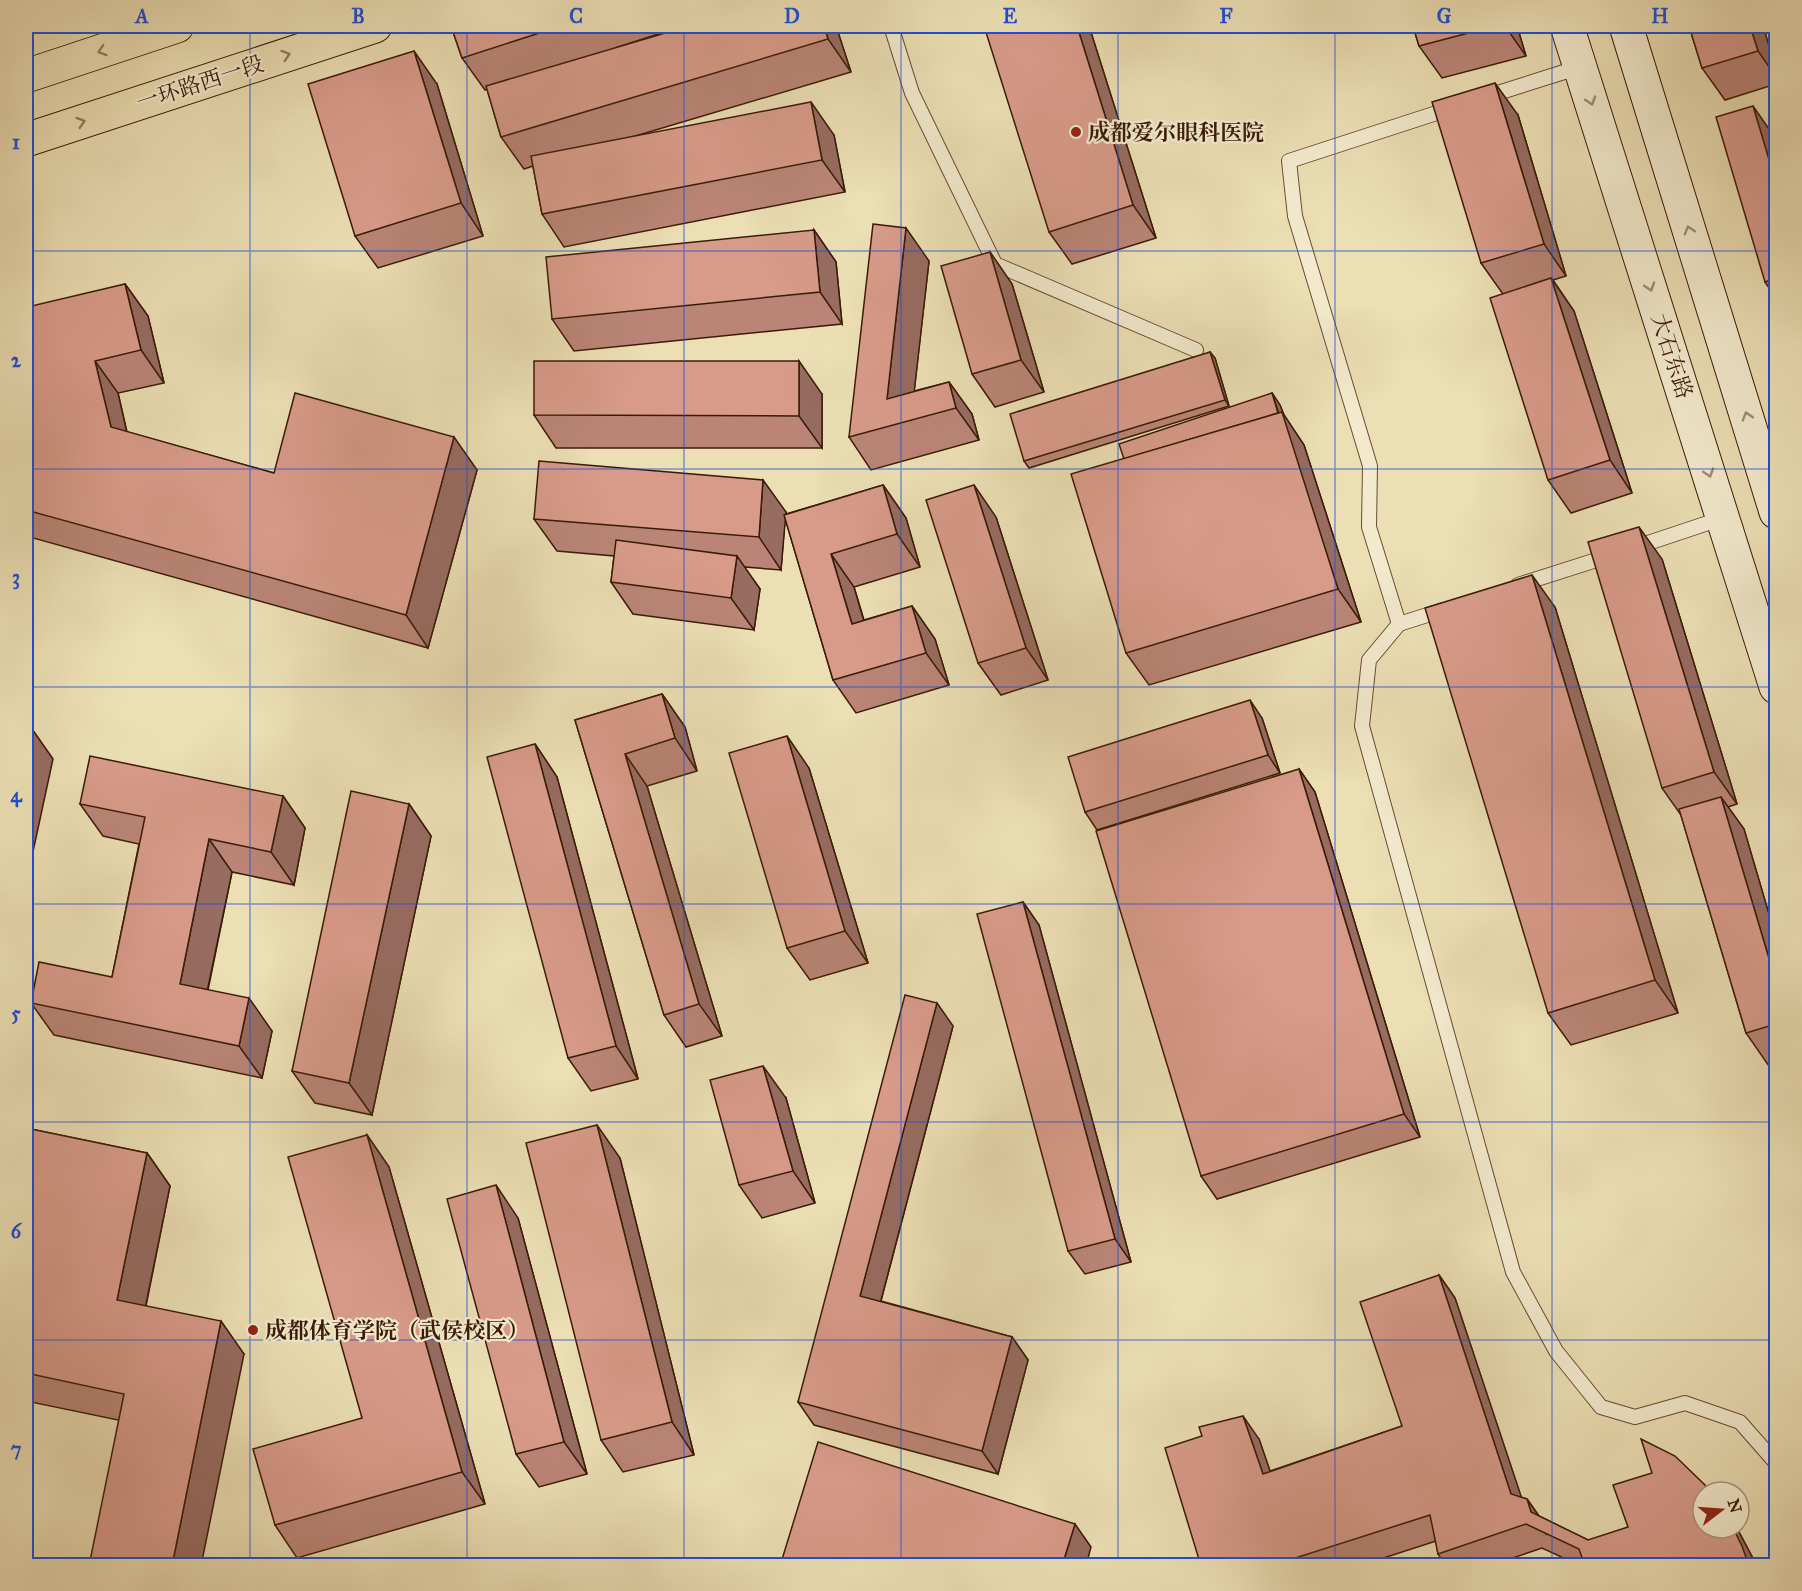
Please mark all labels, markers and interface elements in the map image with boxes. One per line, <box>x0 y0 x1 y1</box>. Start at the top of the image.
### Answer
text: A <box>133 4 149 28</box>
text: B <box>351 4 365 28</box>
text: C <box>569 4 583 28</box>
text: D <box>784 4 800 28</box>
text: E <box>1003 4 1018 28</box>
text: F <box>1219 4 1233 28</box>
text: G <box>1437 4 1452 28</box>
text: H <box>1651 4 1669 28</box>
one-way arrow <box>97 43 108 56</box>
one-way arrow <box>280 49 291 62</box>
street label: 一环路西一段 <box>133 50 267 116</box>
one-way arrow <box>1584 95 1596 106</box>
one-way arrow <box>75 117 86 129</box>
place label: 成都爱尔眼科医院 <box>1088 119 1264 146</box>
marker: 成都爱尔眼科医院 <box>1069 125 1083 139</box>
text: 1 <box>12 130 20 154</box>
one-way arrow <box>1684 225 1696 236</box>
one-way arrow <box>1643 281 1655 292</box>
street label: 大石东路 <box>1646 310 1698 402</box>
text: 2 <box>11 348 22 372</box>
one-way arrow <box>1742 411 1754 422</box>
one-way arrow <box>1702 467 1715 478</box>
text: 3 <box>12 565 20 590</box>
text: 4 <box>10 783 22 808</box>
text: 5 <box>11 1001 21 1025</box>
text: 6 <box>11 1219 23 1243</box>
place label: 成都体育学院（武侯校区） <box>265 1317 529 1344</box>
marker: 成都体育学院（武侯校区） <box>246 1323 260 1337</box>
text: 7 <box>11 1437 22 1461</box>
north arrow <box>1691 1480 1751 1540</box>
text: N <box>1724 1496 1746 1515</box>

